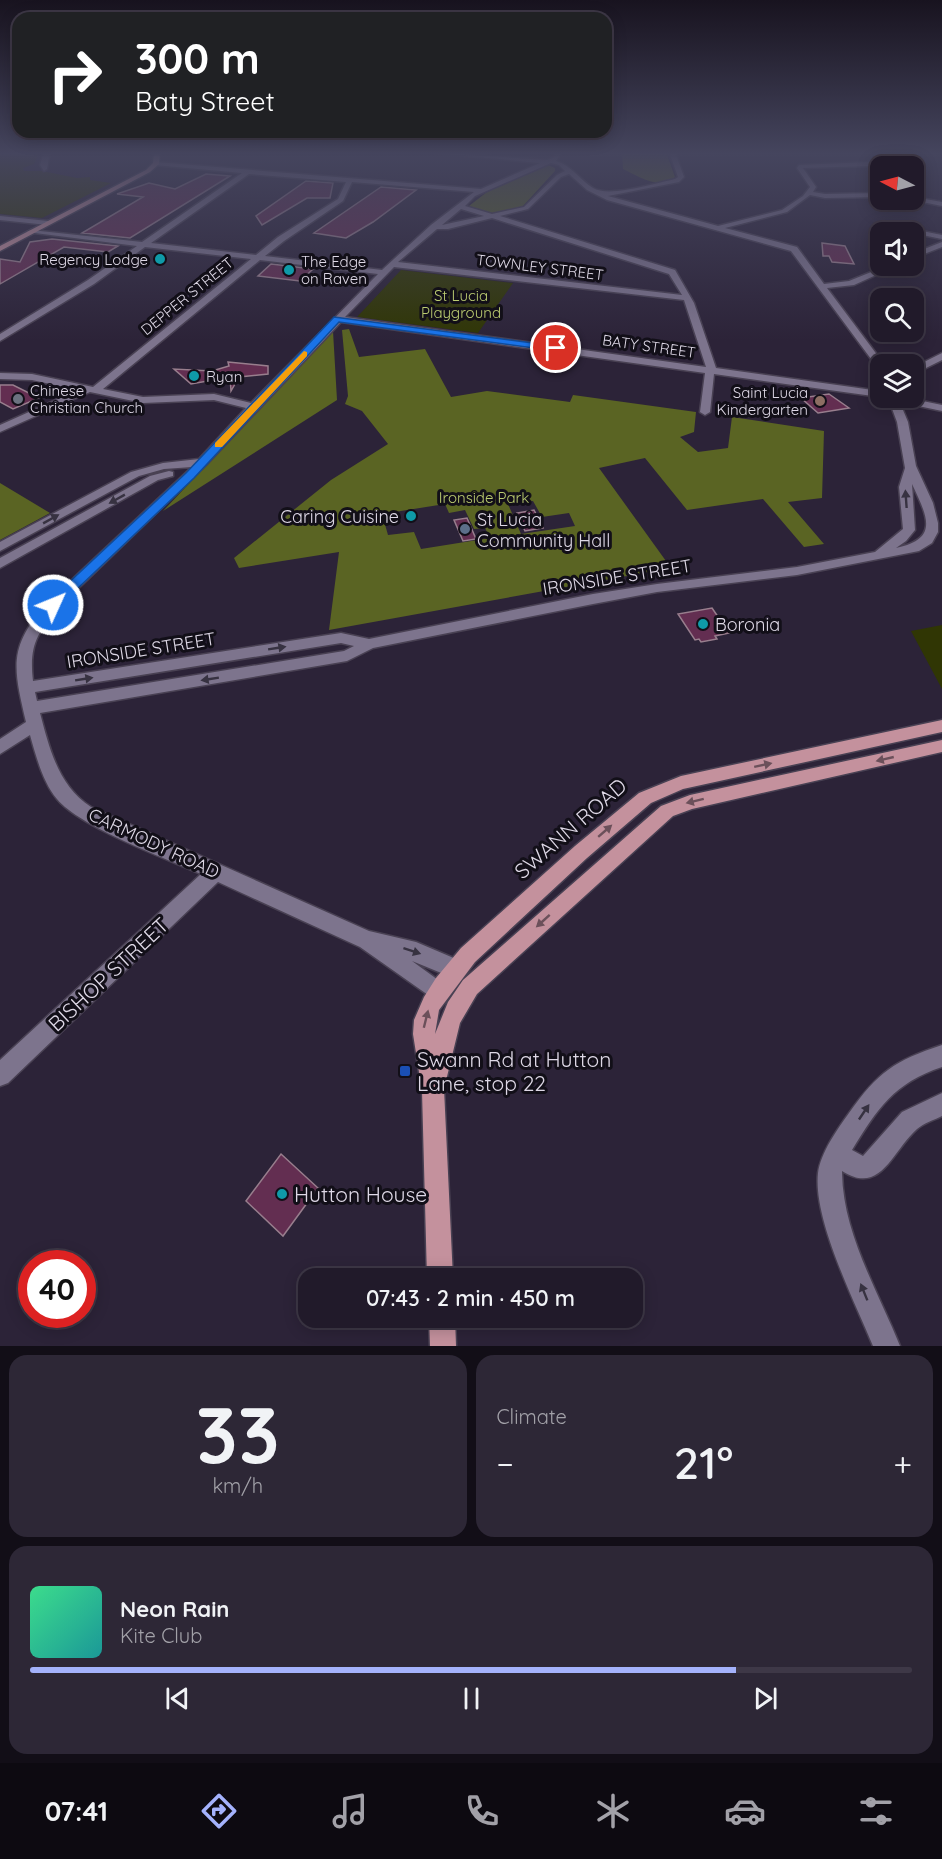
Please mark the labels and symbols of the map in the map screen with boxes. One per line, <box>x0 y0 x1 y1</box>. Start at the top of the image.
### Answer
north arrow <box>870 156 924 210</box>
place label: Regency Lodge <box>39 250 148 269</box>
street label: TOWNLEY STREET <box>475 250 605 284</box>
marker: Regency Lodge <box>153 252 167 266</box>
place label: The Edge on Raven <box>301 252 367 288</box>
street label: DEPPER STREET <box>137 253 237 339</box>
marker: The Edge on Raven <box>282 263 296 277</box>
park label: St Lucia Playground <box>421 286 501 322</box>
pin <box>530 322 581 373</box>
street label: BATY STREET <box>601 330 697 362</box>
place label: Ryan <box>206 367 242 386</box>
marker: Ryan <box>187 369 201 383</box>
place label: Chinese Christian Church <box>30 381 143 417</box>
place label: Saint Lucia Kindergarten <box>717 383 808 419</box>
marker: Chinese Christian Church <box>11 392 25 406</box>
marker: Saint Lucia Kindergarten <box>813 394 827 408</box>
park label: Ironside Park <box>439 488 529 507</box>
one-way arrow <box>901 489 911 508</box>
one-way arrow <box>108 494 125 504</box>
place label: Caring Cuisine <box>280 505 399 528</box>
place label: St Lucia Community Hall <box>477 508 610 552</box>
marker: Caring Cuisine <box>404 509 418 523</box>
one-way arrow <box>43 514 60 524</box>
marker: St Lucia Community Hall <box>458 522 472 536</box>
street label: IRONSIDE STREET <box>541 554 693 600</box>
position arrow <box>21 573 85 637</box>
place label: Boronia <box>715 613 780 636</box>
marker: Boronia <box>696 617 710 631</box>
street label: IRONSIDE STREET <box>65 627 217 673</box>
one-way arrow <box>267 643 286 652</box>
one-way arrow <box>75 674 94 683</box>
one-way arrow <box>201 675 220 684</box>
one-way arrow <box>876 754 894 764</box>
one-way arrow <box>753 760 772 769</box>
street label: SWANN ROAD <box>509 772 631 884</box>
one-way arrow <box>686 797 704 807</box>
street label: CARMODY ROAD <box>85 803 223 883</box>
one-way arrow <box>598 824 613 838</box>
street label: BISHOP STREET <box>42 912 174 1036</box>
one-way arrow <box>536 914 551 927</box>
one-way arrow <box>403 947 421 957</box>
one-way arrow <box>422 1010 432 1029</box>
place label: Swann Rd at Hutton Lane, stop 22 <box>417 1046 611 1096</box>
marker: Swann Rd at Hutton Lane, stop 22 <box>398 1064 412 1078</box>
one-way arrow <box>858 1104 870 1120</box>
place label: Hutton House <box>294 1181 427 1207</box>
marker: Hutton House <box>275 1187 289 1201</box>
speed limit sign: 40 <box>18 1250 96 1328</box>
one-way arrow <box>859 1283 868 1301</box>

